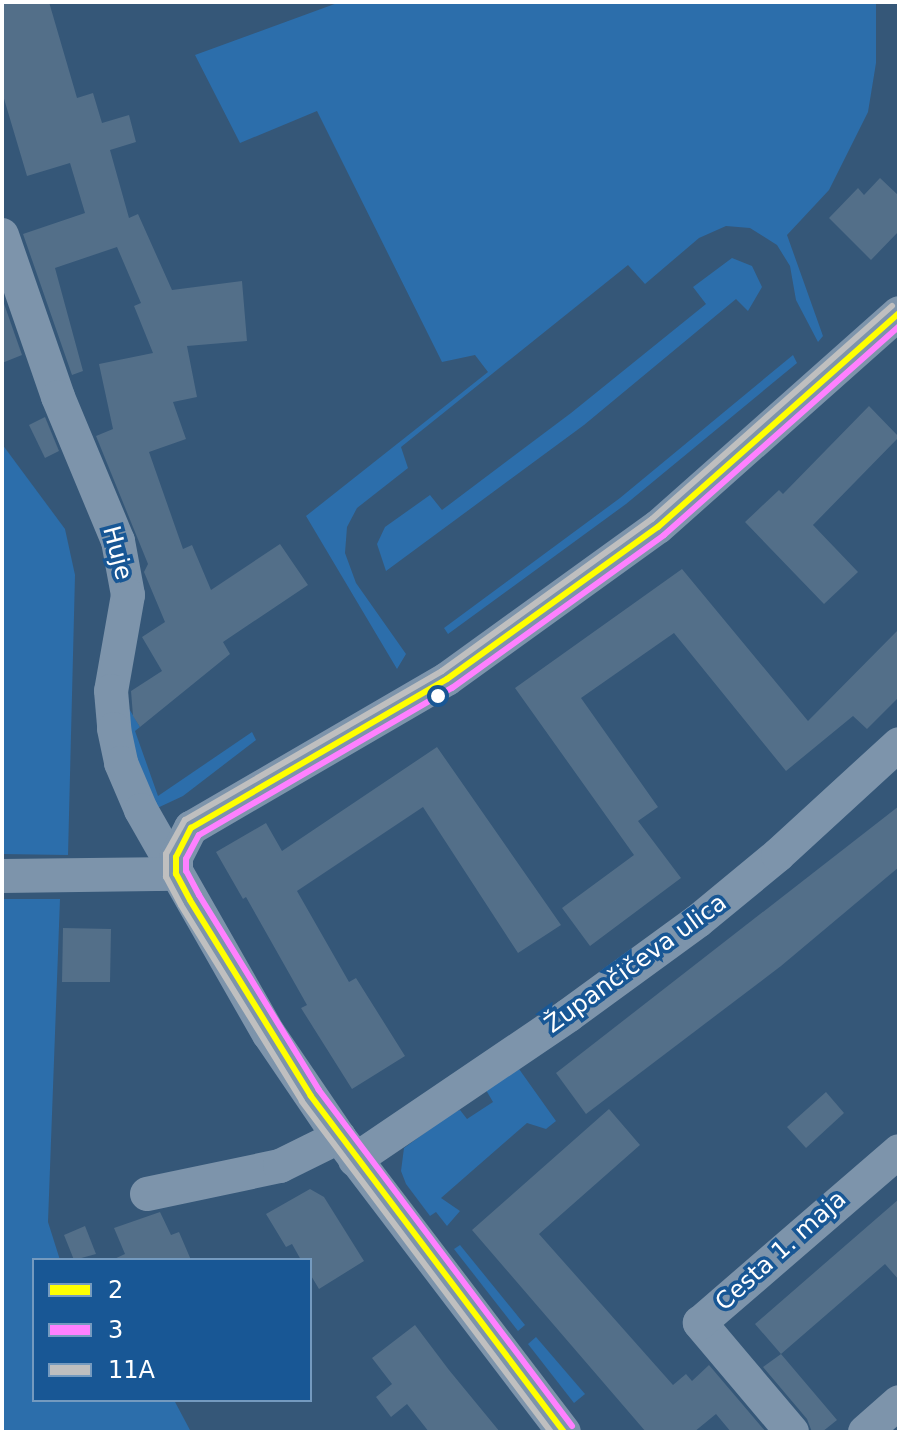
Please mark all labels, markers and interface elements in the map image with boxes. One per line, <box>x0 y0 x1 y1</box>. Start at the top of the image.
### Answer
street label: Huje <box>96 523 138 583</box>
unlabelled marker <box>430 688 446 704</box>
street label: Župančičeva ulica <box>540 888 732 1040</box>
street label: Cesta 1. maja <box>710 1185 852 1317</box>
legend <box>32 1258 312 1402</box>
text: 2 <box>108 1276 123 1304</box>
text: 3 <box>108 1316 123 1344</box>
text: 11A <box>108 1356 155 1384</box>

